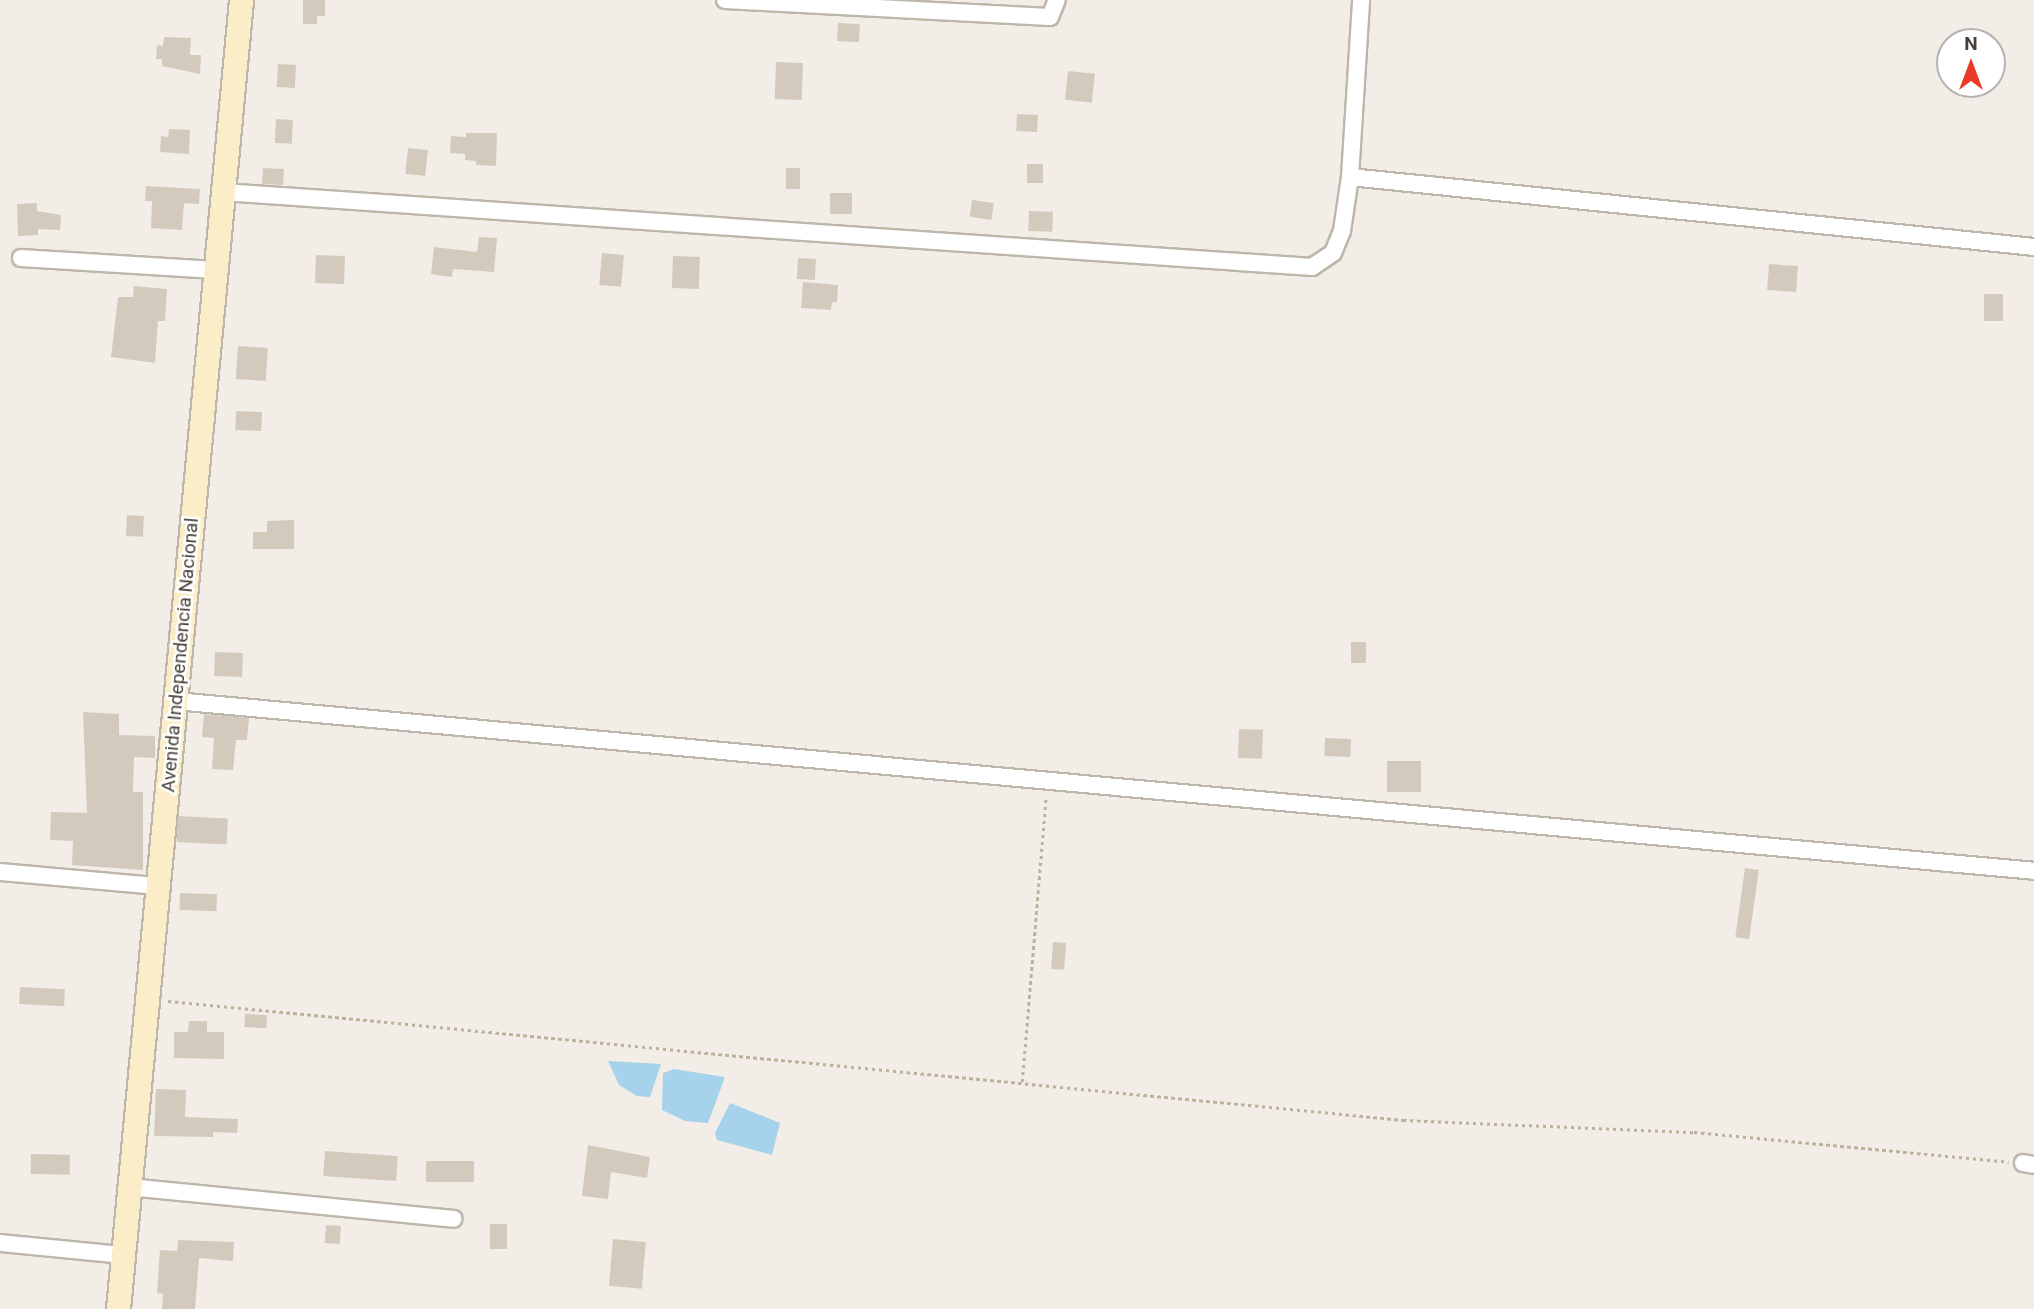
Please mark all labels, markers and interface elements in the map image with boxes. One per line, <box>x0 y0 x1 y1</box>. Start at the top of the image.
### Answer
north arrow <box>1936 28 2006 98</box>
text: N <box>1964 32 1978 55</box>
street label: Avenida Independencia Nacional <box>157 517 203 793</box>

